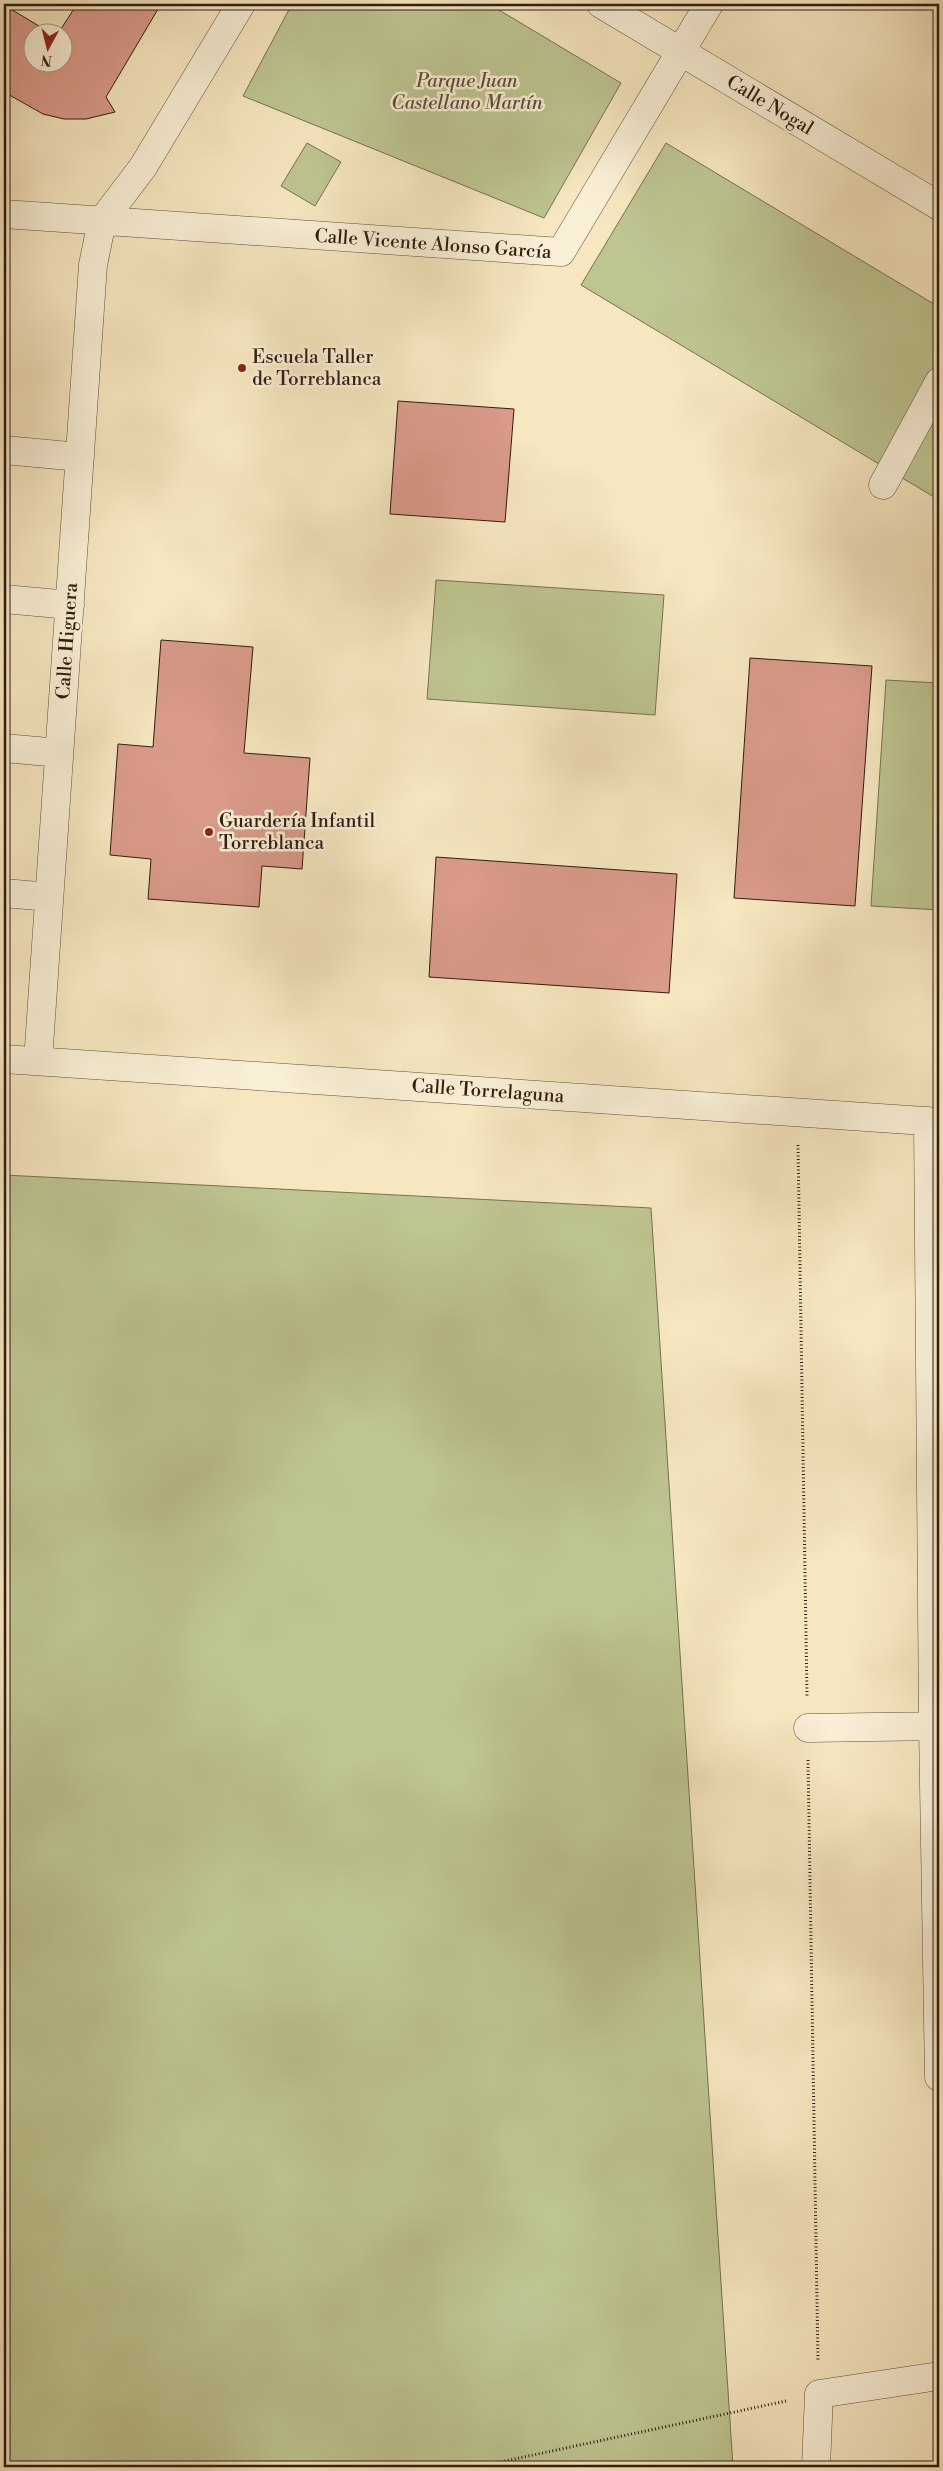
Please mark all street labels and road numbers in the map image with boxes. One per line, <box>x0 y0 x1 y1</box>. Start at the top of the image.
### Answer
street label: Calle Nogal <box>722 70 818 140</box>
street label: Calle Vicente Alonso García <box>314 224 553 264</box>
street label: Calle Higuera <box>51 581 83 700</box>
street label: Calle Torrelaguna <box>411 1074 565 1108</box>

